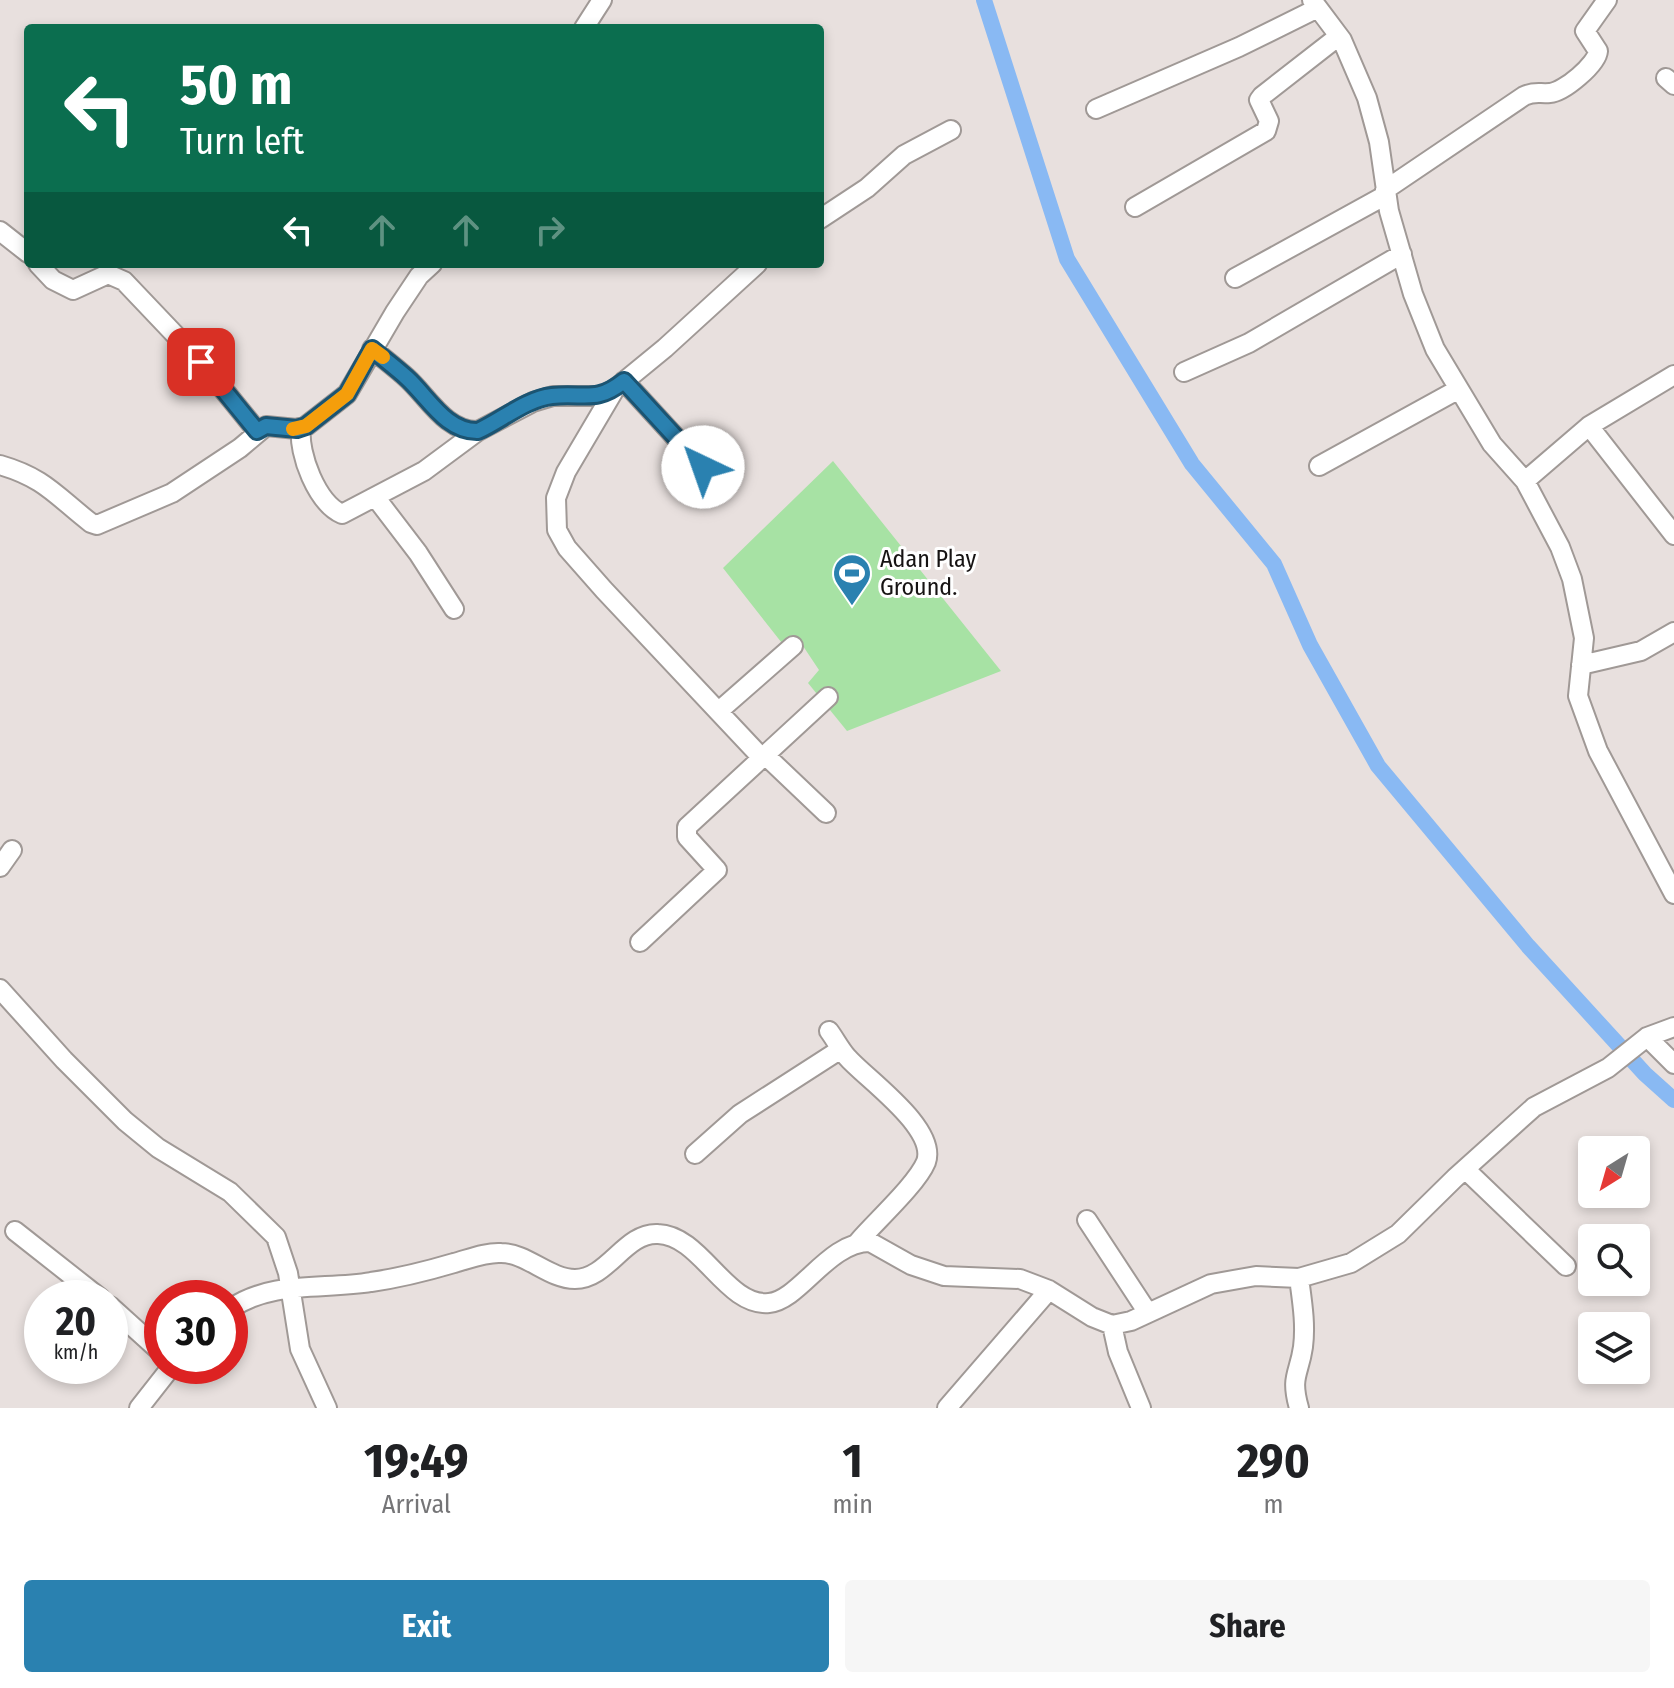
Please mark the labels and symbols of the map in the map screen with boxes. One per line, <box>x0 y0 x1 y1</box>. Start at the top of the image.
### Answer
pin <box>167 328 235 396</box>
position arrow <box>661 425 745 509</box>
place label: Adan Play Ground. <box>880 545 976 601</box>
sports icon: Adan Play Ground. <box>831 552 873 607</box>
north arrow <box>1578 1136 1650 1208</box>
speed limit sign: 30 <box>144 1280 248 1384</box>

